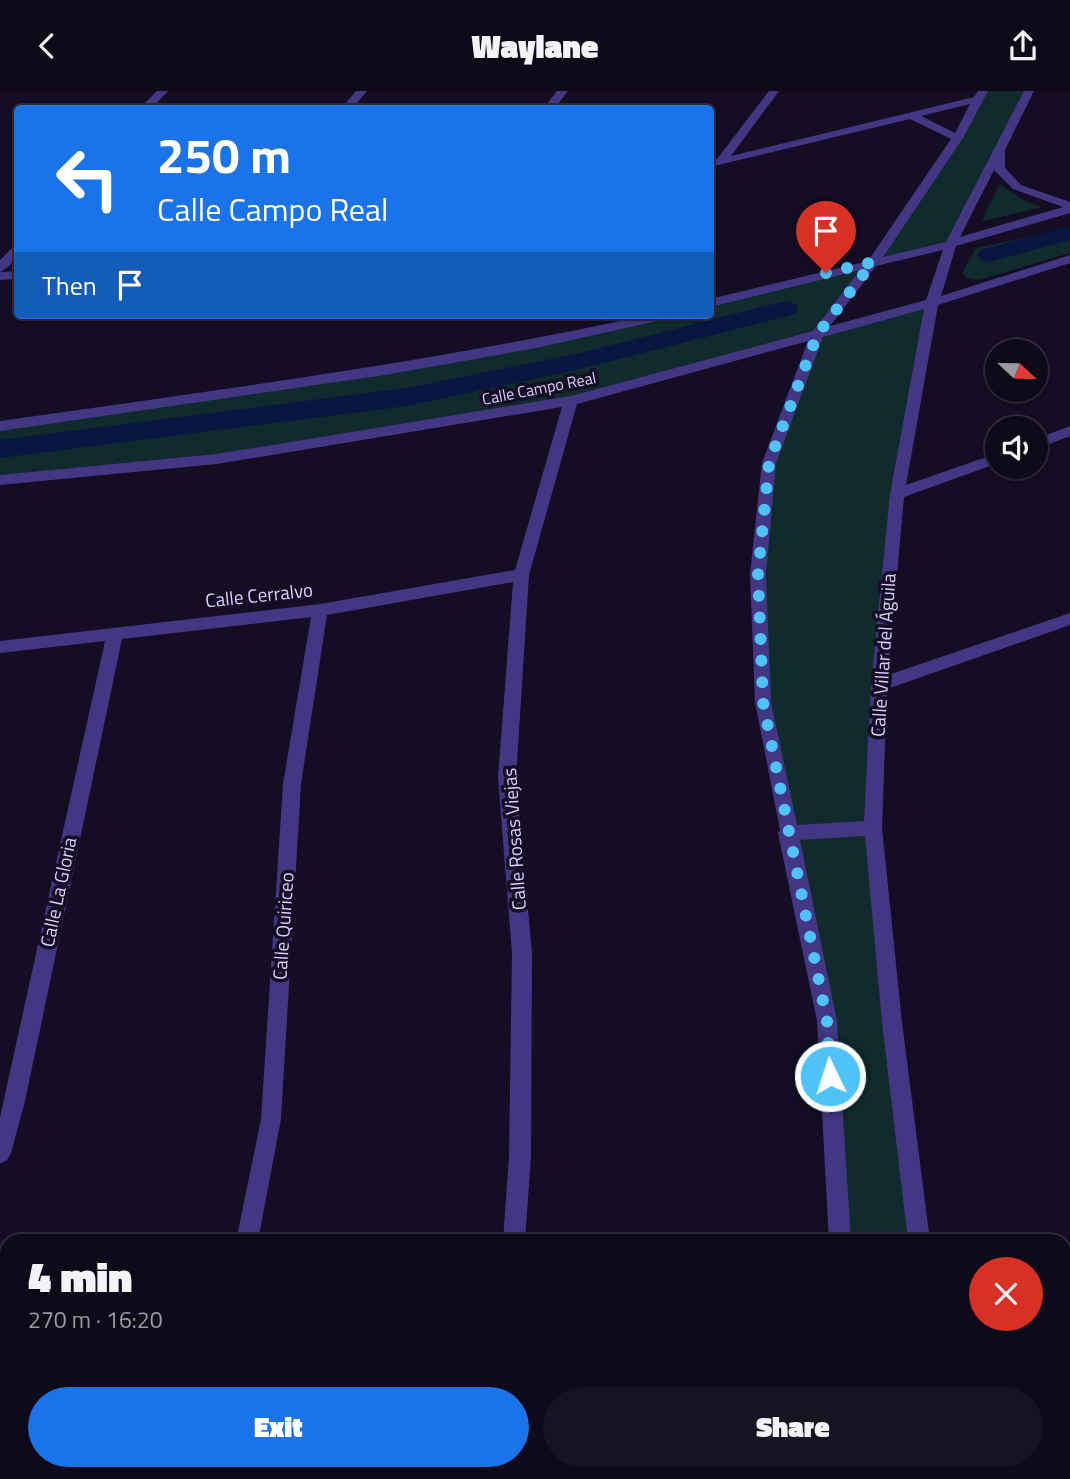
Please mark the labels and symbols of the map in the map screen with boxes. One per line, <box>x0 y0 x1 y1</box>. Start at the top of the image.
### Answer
pin <box>796 201 856 273</box>
north arrow <box>985 339 1048 403</box>
street label: Calle Campo Real <box>480 365 598 411</box>
street label: Calle Villar del Águila <box>862 572 903 738</box>
street label: Calle Cerralvo <box>204 574 314 615</box>
street label: Calle Rosas Viejas <box>494 767 533 911</box>
street label: Calle La Gloria <box>32 834 83 949</box>
street label: Calle Quiriceo <box>264 871 301 981</box>
position arrow <box>793 1039 867 1113</box>

